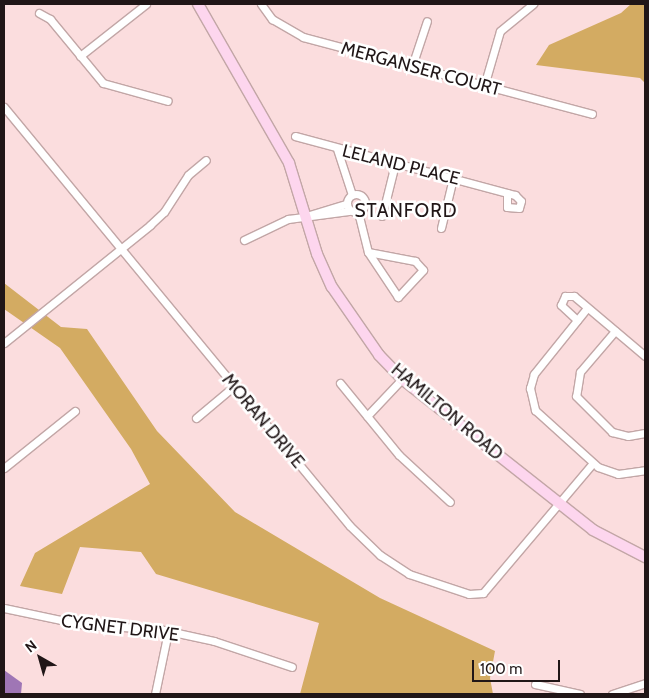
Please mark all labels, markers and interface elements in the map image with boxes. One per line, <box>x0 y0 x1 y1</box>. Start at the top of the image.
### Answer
street label: MERGANSER COURT <box>339 37 503 101</box>
street label: LELAND PLACE <box>340 140 462 190</box>
district label: STANFORD <box>354 200 458 222</box>
street label: HAMILTON ROAD <box>387 359 507 465</box>
street label: MORAN DRIVE <box>217 369 309 473</box>
street label: CYGNET DRIVE <box>60 610 180 646</box>
north arrow <box>15 633 65 683</box>
text: N <box>21 636 40 656</box>
scale bar <box>474 650 562 682</box>
text: 100 m <box>480 660 522 678</box>

